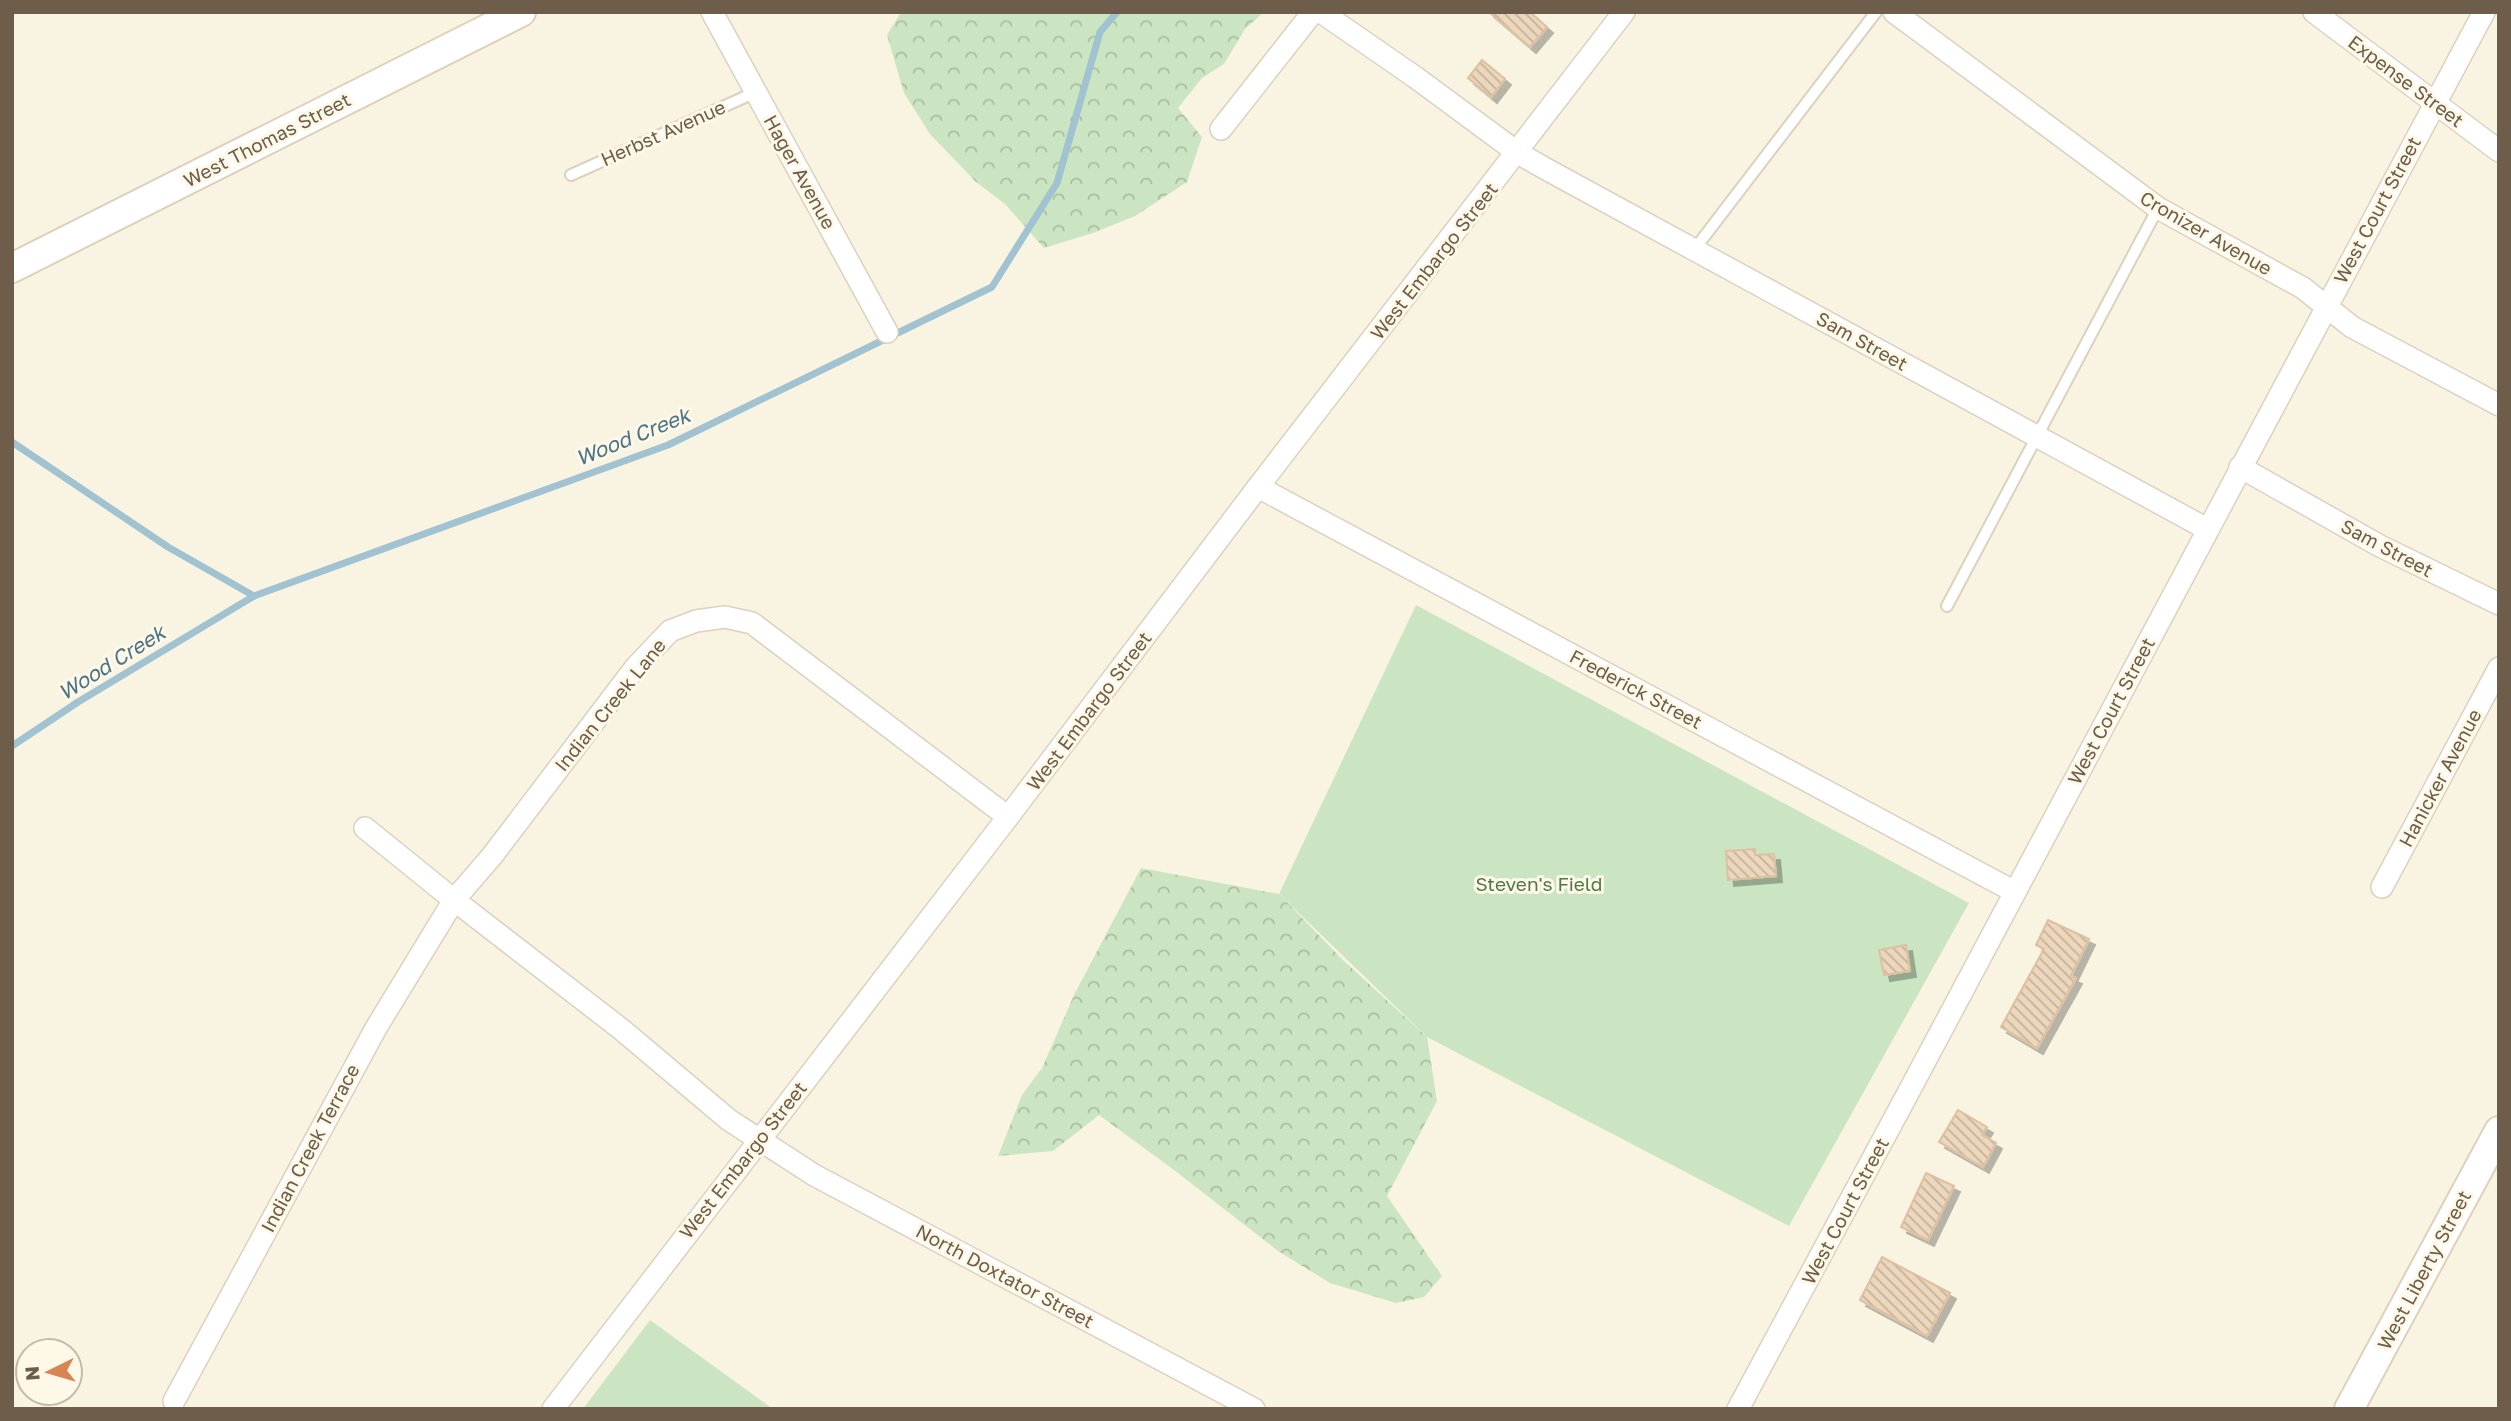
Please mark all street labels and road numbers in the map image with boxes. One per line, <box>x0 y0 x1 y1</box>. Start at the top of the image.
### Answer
street label: Expense Street <box>2344 30 2469 131</box>
street label: West Thomas Street <box>179 87 354 192</box>
street label: Herbst Avenue <box>597 95 729 170</box>
street label: Hager Avenue <box>760 111 841 233</box>
street label: West Court Street <box>2328 132 2425 287</box>
street label: West Embargo Street <box>1365 178 1502 344</box>
street label: Cronizer Avenue <box>2136 186 2276 280</box>
street label: Sam Street <box>1813 306 1912 375</box>
street label: Sam Street <box>2337 514 2437 581</box>
street label: West Embargo Street <box>1021 627 1156 795</box>
street label: West Court Street <box>2062 633 2159 788</box>
street label: Indian Creek Lane <box>549 634 670 776</box>
street label: Frederick Street <box>1566 644 1706 733</box>
street label: Hanicker Avenue <box>2394 705 2486 851</box>
street label: Indian Creek Terrace <box>255 1060 364 1236</box>
street label: West Embargo Street <box>674 1077 811 1243</box>
street label: West Court Street <box>1796 1133 1893 1288</box>
street label: West Liberty Street <box>2372 1186 2475 1353</box>
street label: North Doxtator Street <box>912 1219 1098 1332</box>

